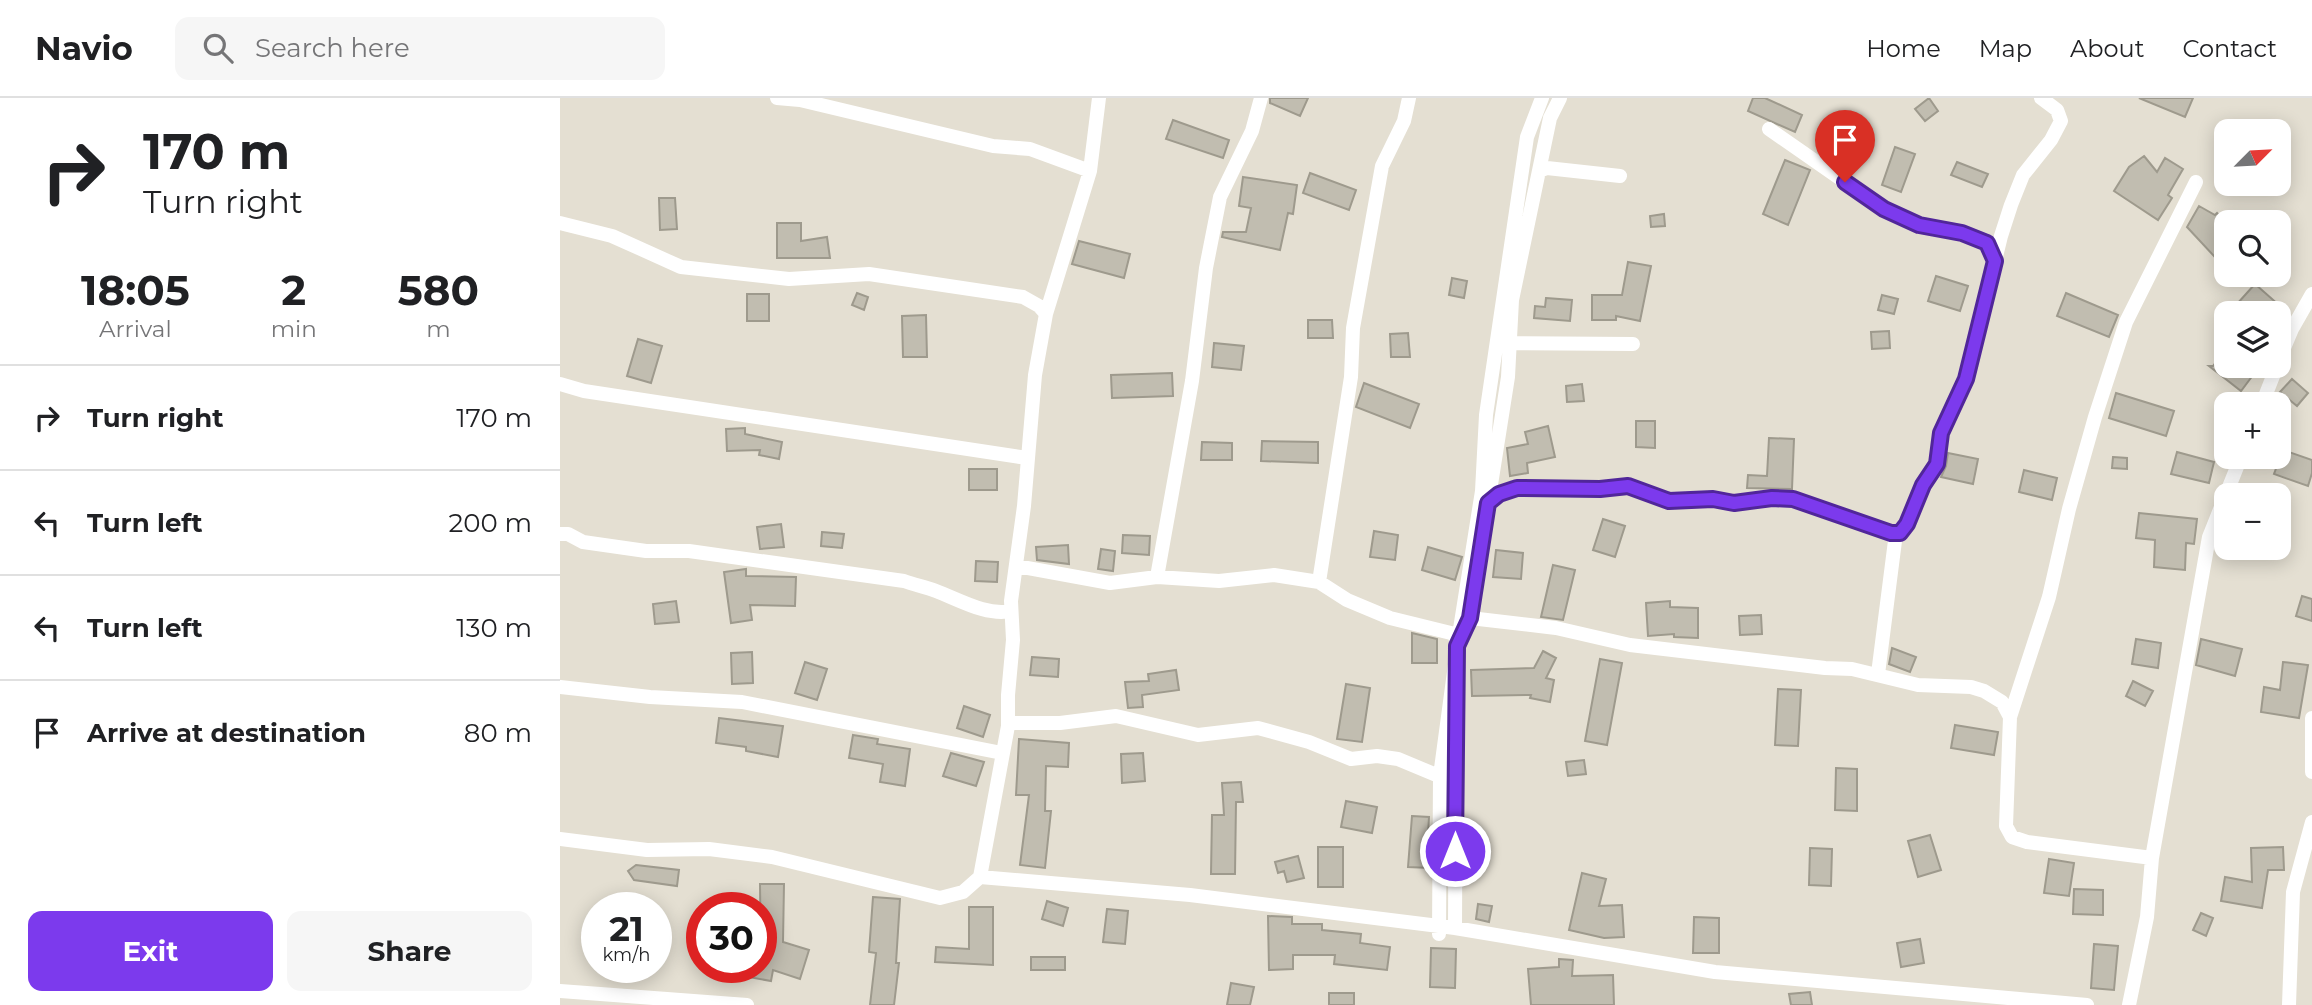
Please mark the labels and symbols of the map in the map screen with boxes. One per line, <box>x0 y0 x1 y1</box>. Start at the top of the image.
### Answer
pin <box>1815 110 1875 182</box>
north arrow <box>2214 119 2291 196</box>
position arrow <box>1418 814 1492 888</box>
speed limit sign: 30 <box>686 892 777 983</box>

